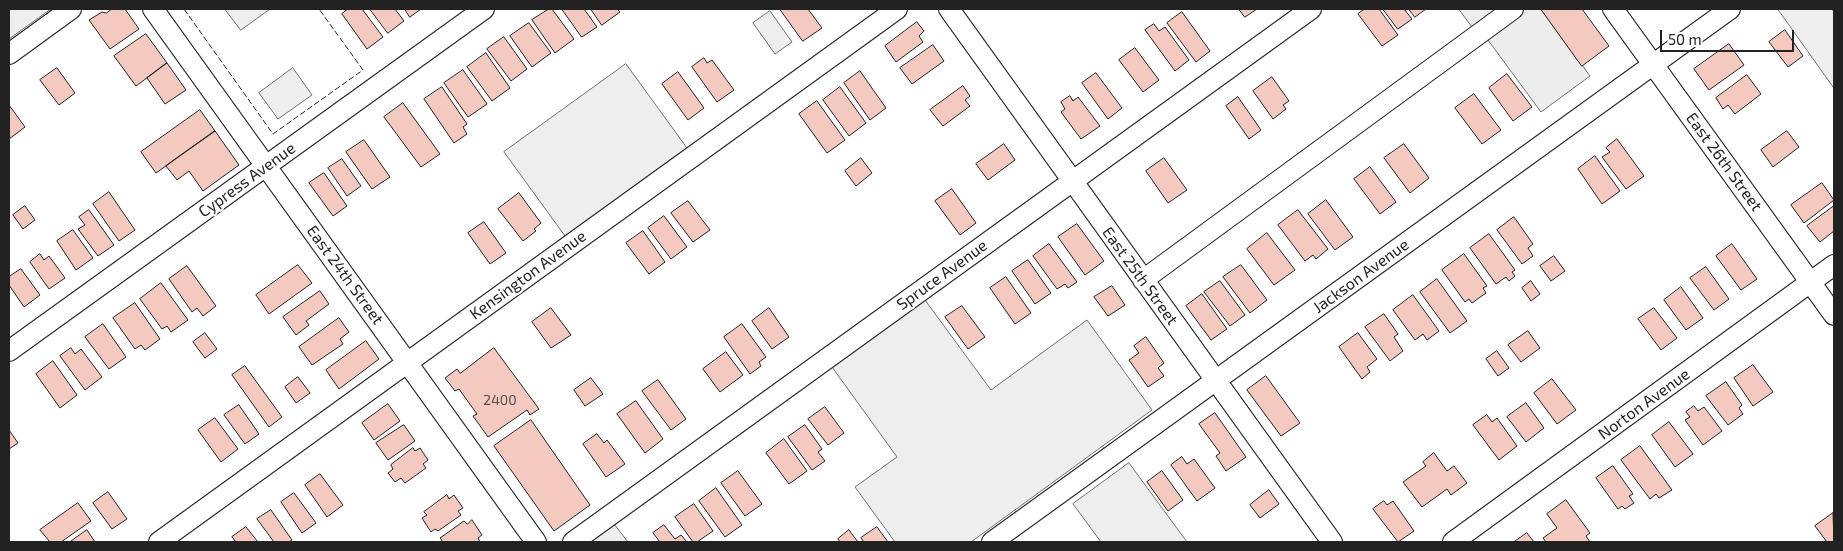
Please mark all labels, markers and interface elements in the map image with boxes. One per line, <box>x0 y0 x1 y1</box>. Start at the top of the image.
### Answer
scale bar <box>1663 20 1797 52</box>
text: 50 m <box>1668 30 1702 48</box>
street label: East 26th Street <box>1682 109 1766 215</box>
street label: Cypress Avenue <box>195 138 299 222</box>
street label: East 24th Street <box>303 222 387 328</box>
street label: East 25th Street <box>1098 223 1182 329</box>
street label: Kensington Avenue <box>466 226 590 324</box>
street label: Jackson Avenue <box>1309 235 1413 317</box>
street label: Spruce Avenue <box>893 236 991 314</box>
street label: Norton Avenue <box>1594 364 1694 444</box>
house number: 2400 <box>483 392 517 408</box>

